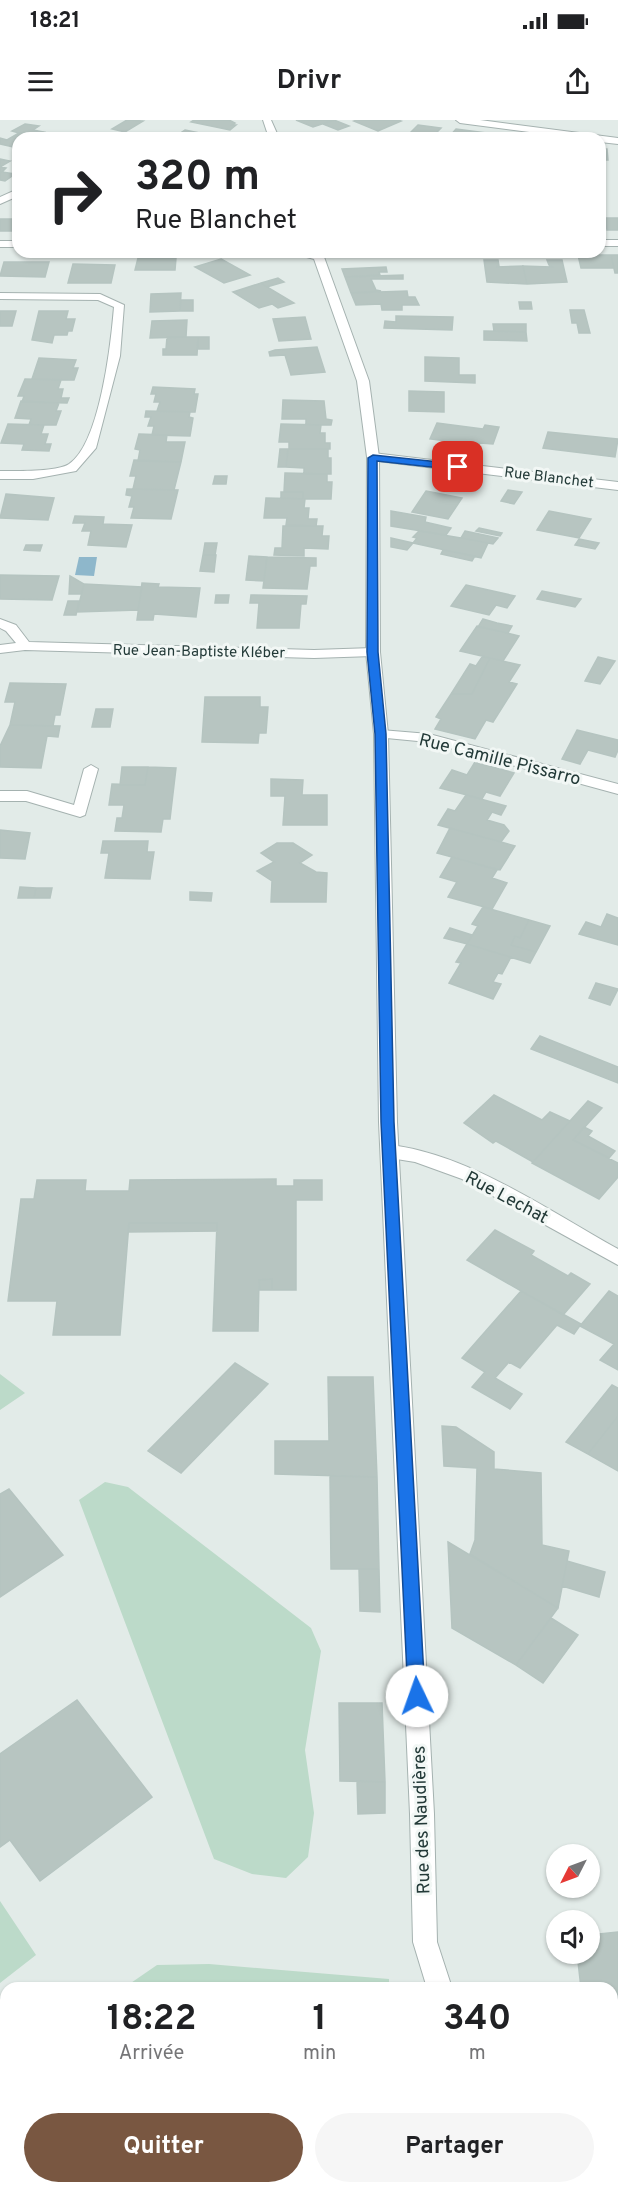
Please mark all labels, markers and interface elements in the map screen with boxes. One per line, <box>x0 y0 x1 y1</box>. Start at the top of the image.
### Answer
text: 18:21 <box>30 8 80 35</box>
text: Drivr <box>277 64 341 98</box>
icon: menu <box>24 65 57 98</box>
icon: share <box>561 65 594 98</box>
text: 320 m <box>135 152 260 205</box>
icon: right <box>36 156 114 234</box>
text: Rue Blanchet <box>135 204 297 238</box>
pin <box>432 441 483 492</box>
icon: arrive <box>441 450 474 483</box>
street label: Rue Blanchet <box>503 464 595 493</box>
street label: Rue Jean-Baptiste Kléber <box>113 641 286 664</box>
street label: Rue Camille Pissarro <box>416 729 583 792</box>
street label: Rue Lechat <box>461 1167 552 1230</box>
position arrow <box>385 1664 449 1728</box>
street label: Rue des Naudières <box>408 1745 437 1895</box>
north arrow <box>546 1844 600 1898</box>
map controls <box>546 1844 600 1964</box>
button: sound <box>546 1910 600 1964</box>
text: 18:22 <box>107 1997 196 2043</box>
text: 1 <box>313 1997 327 2043</box>
text: 340 <box>443 1997 511 2043</box>
text: Arrivée <box>119 2041 184 2067</box>
text: min <box>303 2041 336 2067</box>
text: m <box>469 2041 486 2067</box>
button: Quitter <box>24 2113 303 2182</box>
button: Partager <box>315 2113 594 2182</box>

